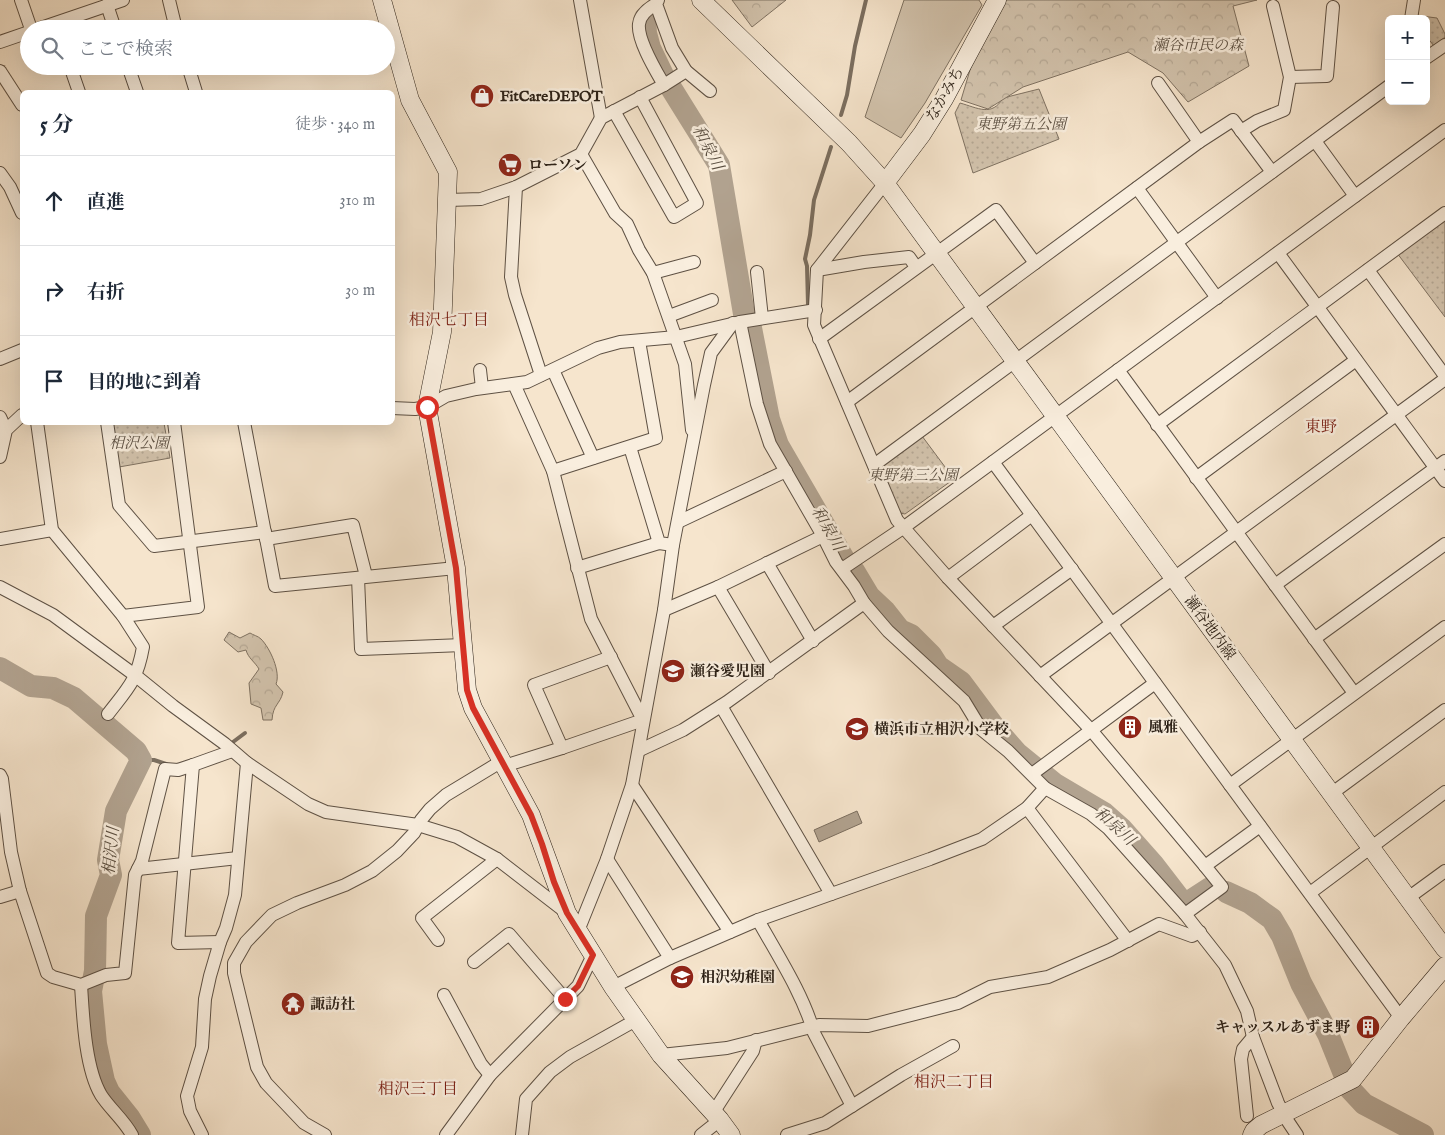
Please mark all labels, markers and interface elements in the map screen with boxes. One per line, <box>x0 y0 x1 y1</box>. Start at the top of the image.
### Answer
map controls <box>1385 15 1430 105</box>
button: + <box>1385 15 1430 60</box>
search box <box>20 20 395 75</box>
icon: search <box>38 34 66 62</box>
park label: 瀬谷市民の森 <box>1153 36 1245 55</box>
text: ここで検索 <box>78 38 173 62</box>
button: − <box>1385 60 1430 105</box>
street label: なかみち <box>922 63 968 125</box>
shop icon: FitCareDEPOT <box>469 83 495 109</box>
place label: FitCareDEPOT <box>500 87 603 106</box>
text: 5 分 <box>40 112 73 139</box>
text: 徒歩 · 340 m <box>295 115 375 135</box>
park label: 東野第五公園 <box>976 115 1069 134</box>
water label: 和泉川 <box>687 122 728 176</box>
supermarket icon: ローソン <box>497 152 523 178</box>
place label: ローソン <box>528 156 587 175</box>
icon: ahead <box>40 187 68 215</box>
text: 直進 <box>87 191 125 215</box>
text: 310 m <box>339 191 375 211</box>
icon: right <box>40 277 68 305</box>
text: 右折 <box>87 281 125 305</box>
text: 30 m <box>345 281 375 301</box>
district label: 相沢七丁目 <box>409 311 489 331</box>
icon: arrive <box>40 367 68 395</box>
text: 目的地に到着 <box>87 371 201 395</box>
route start <box>416 396 439 419</box>
district label: 東野 <box>1305 418 1337 438</box>
park label: 相沢公園 <box>109 434 172 453</box>
park label: 東野第三公園 <box>868 466 961 485</box>
water label: 和泉川 <box>806 503 849 557</box>
street label: 瀬谷地内線 <box>1180 592 1240 664</box>
school or university icon: 瀬谷愛児園 <box>660 658 686 684</box>
place label: 瀬谷愛児園 <box>690 662 765 681</box>
building icon: 風雅 <box>1117 714 1143 740</box>
school or university icon: 横浜市立相沢小学校 <box>844 716 870 742</box>
place label: 風雅 <box>1148 718 1178 737</box>
place label: 横浜市立相沢小学校 <box>874 720 1009 739</box>
water label: 和泉川 <box>1089 804 1140 852</box>
water label: 相沢川 <box>100 824 125 876</box>
school or university icon: 相沢幼稚園 <box>669 964 695 990</box>
place label: 相沢幼稚園 <box>700 968 775 987</box>
route end <box>554 988 577 1011</box>
temple icon: 諏訪社 <box>280 991 306 1017</box>
place label: 諏訪社 <box>310 995 355 1014</box>
building icon: キャッスルあずま野 <box>1355 1014 1381 1040</box>
place label: キャッスルあずま野 <box>1215 1018 1351 1037</box>
district label: 相沢二丁目 <box>914 1073 994 1093</box>
district label: 相沢三丁目 <box>378 1080 458 1100</box>

